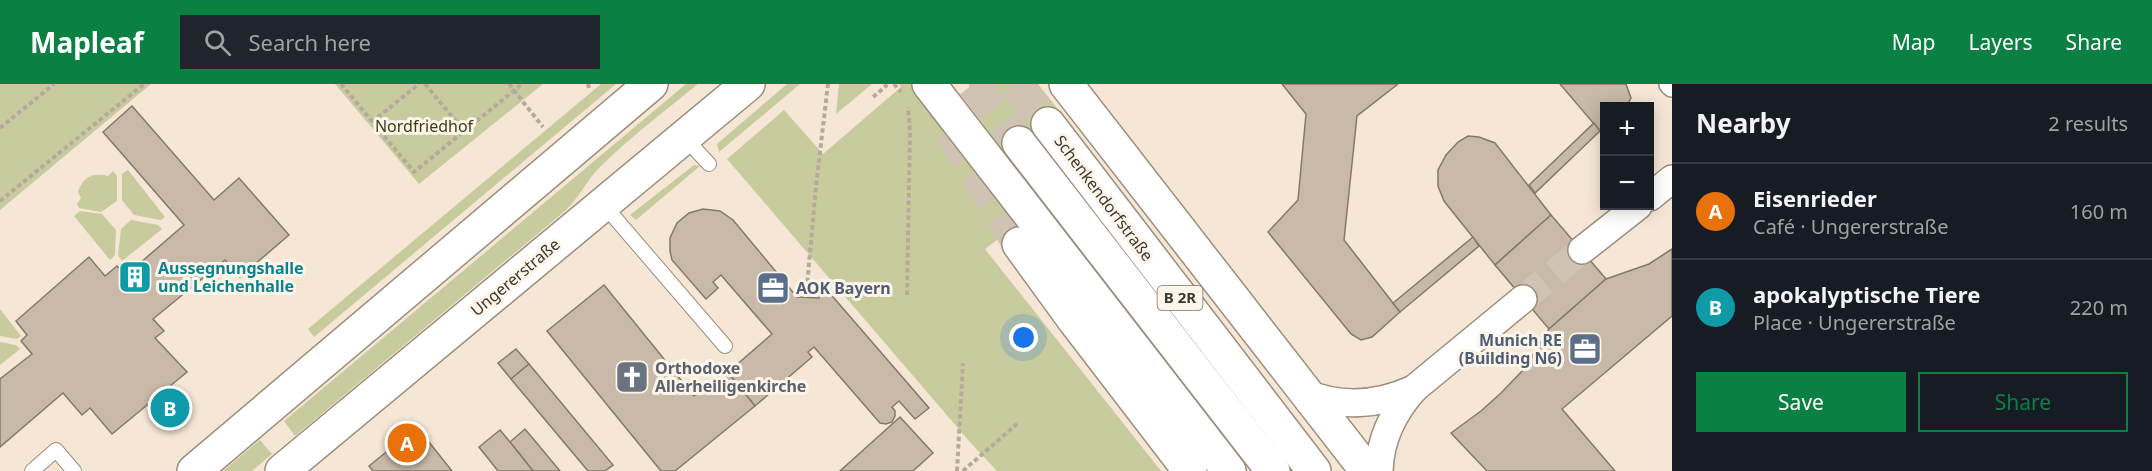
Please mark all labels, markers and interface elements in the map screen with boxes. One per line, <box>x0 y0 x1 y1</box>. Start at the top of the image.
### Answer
search box <box>180 15 600 69</box>
text: Mapleaf <box>30 23 144 61</box>
icon: search <box>201 26 234 59</box>
text: Search here <box>249 27 371 57</box>
text: Map <box>1892 28 1936 56</box>
text: Layers <box>1969 28 2033 56</box>
text: Share <box>2066 28 2122 56</box>
map controls <box>1600 102 1654 210</box>
button: + <box>1600 102 1654 156</box>
text: Nearby <box>1696 105 1791 141</box>
text: 2 results <box>2048 110 2128 137</box>
park label: Nordfriedhof <box>375 115 475 137</box>
street label: Schenkendorfstraße <box>1049 131 1159 265</box>
button: − <box>1600 156 1654 210</box>
text: Eisenrieder <box>1753 183 1877 213</box>
text: A <box>1709 198 1722 225</box>
text: 160 m <box>2070 198 2128 225</box>
text: Café · Ungererstraße <box>1753 213 1949 240</box>
street label: Ungererstraße <box>466 233 564 321</box>
place label: Aussegnungshalle und Leichenhalle <box>158 257 304 297</box>
building icon: Aussegnungshalle und Leichenhalle <box>117 259 153 295</box>
office icon: AOK Bayern <box>755 270 791 306</box>
place label: AOK Bayern <box>796 277 891 299</box>
text: apokalyptische Tiere <box>1753 279 1980 309</box>
road number: B 2R <box>1158 286 1202 310</box>
text: B <box>1709 294 1722 321</box>
text: 220 m <box>2070 294 2128 321</box>
text: Place · Ungererstraße <box>1753 309 1956 336</box>
your location <box>1009 323 1038 352</box>
place label: Munich RE (Building N6) <box>1459 329 1562 369</box>
office icon: Munich RE (Building N6) <box>1567 331 1603 367</box>
place label: Orthodoxe Allerheiligenkirche <box>655 357 806 397</box>
church icon: Orthodoxe Allerheiligenkirche <box>614 359 650 395</box>
button: Save <box>1696 372 1906 432</box>
button: Share <box>1918 372 2128 432</box>
pin: B <box>150 386 190 430</box>
pin: A <box>388 420 426 466</box>

